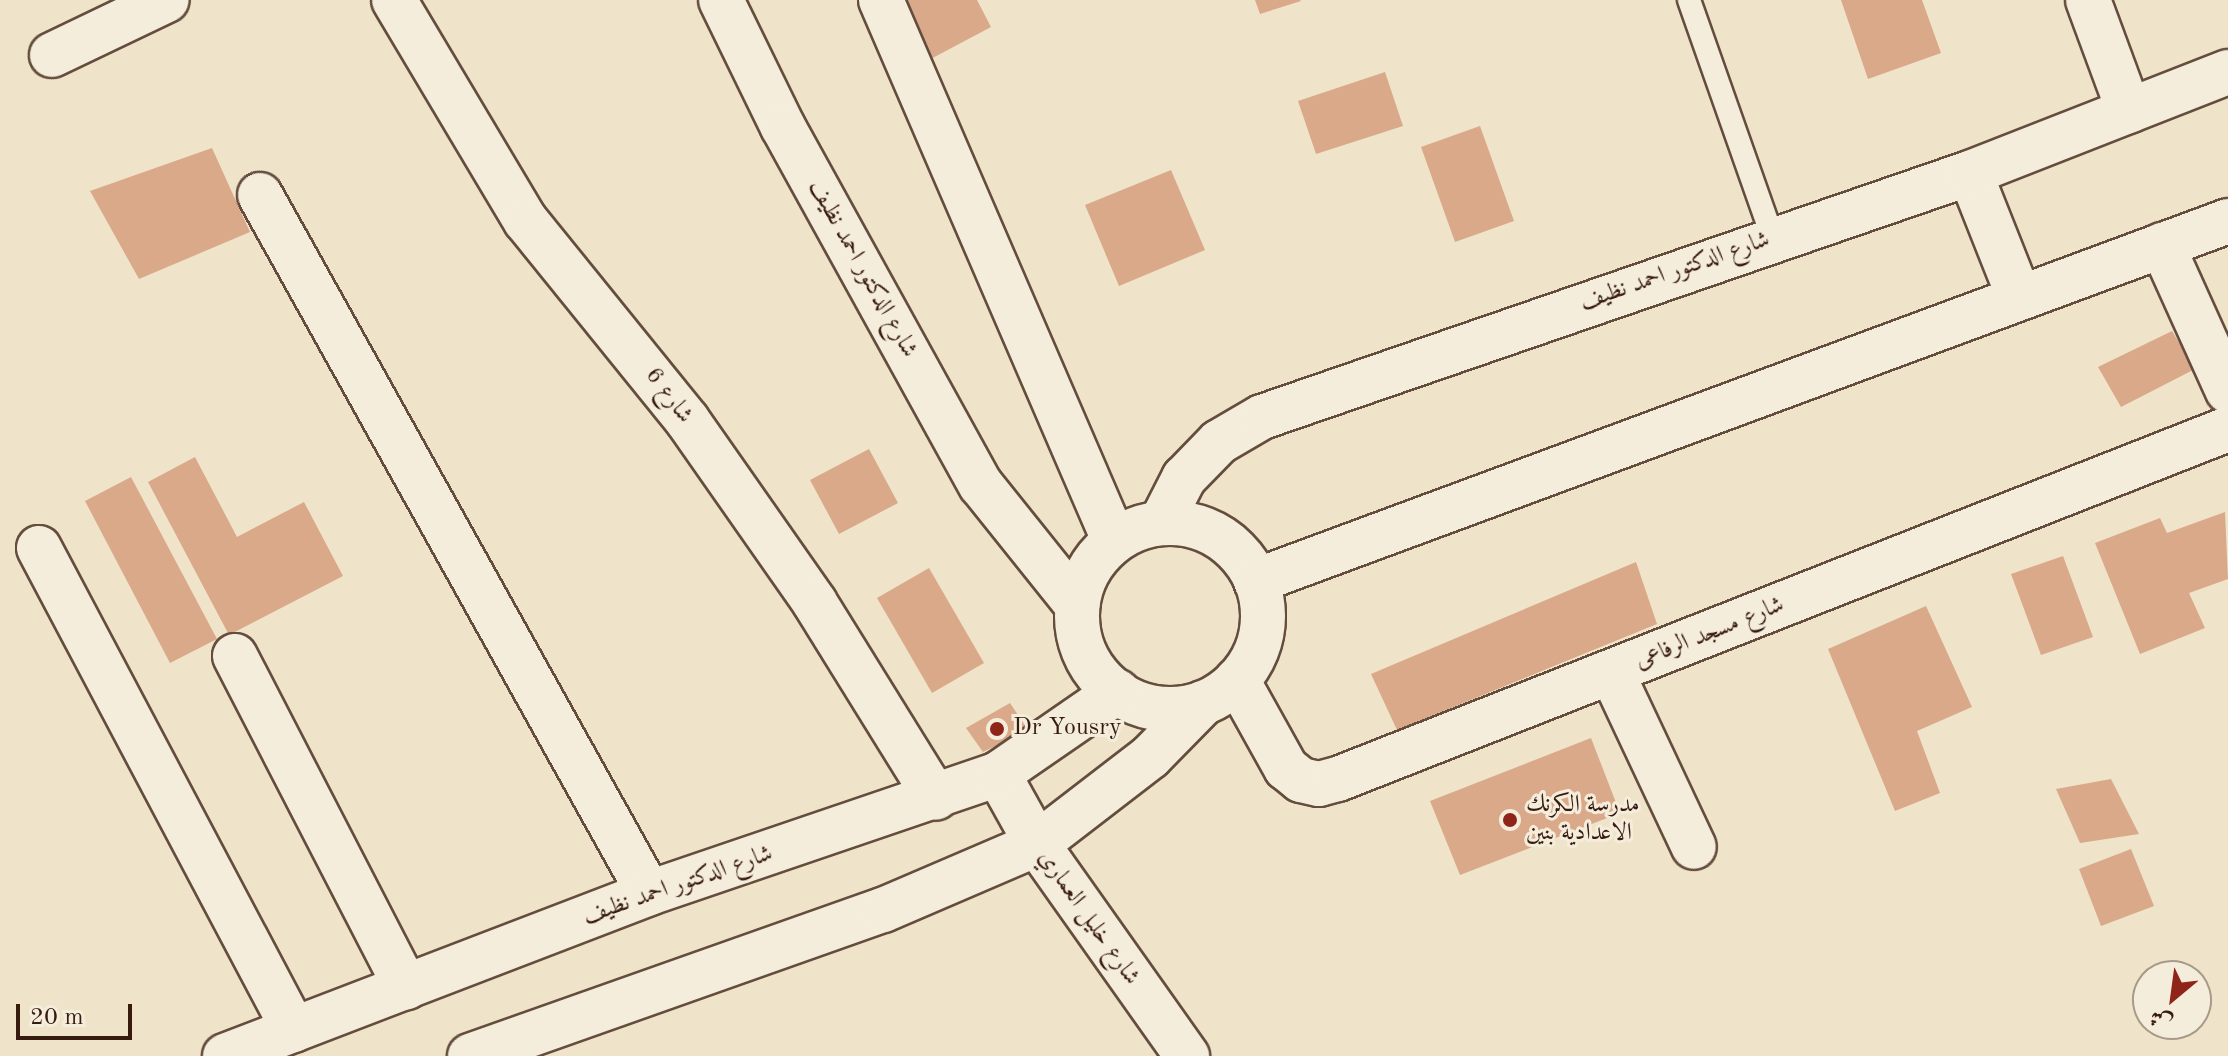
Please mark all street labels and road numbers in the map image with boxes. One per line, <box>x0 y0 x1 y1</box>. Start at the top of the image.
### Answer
street label: شارع الدكتور احمد نظيف <box>801 175 923 363</box>
street label: شارع الدكتور احمد نظيف <box>1576 226 1774 318</box>
street label: شارع 6 <box>638 362 698 430</box>
street label: شارع مسجد الرفاعى <box>1631 591 1789 677</box>
street label: شارع الدكتور احمد نظيف <box>579 840 777 932</box>
street label: شارع خليل العماري <box>1031 845 1145 991</box>

